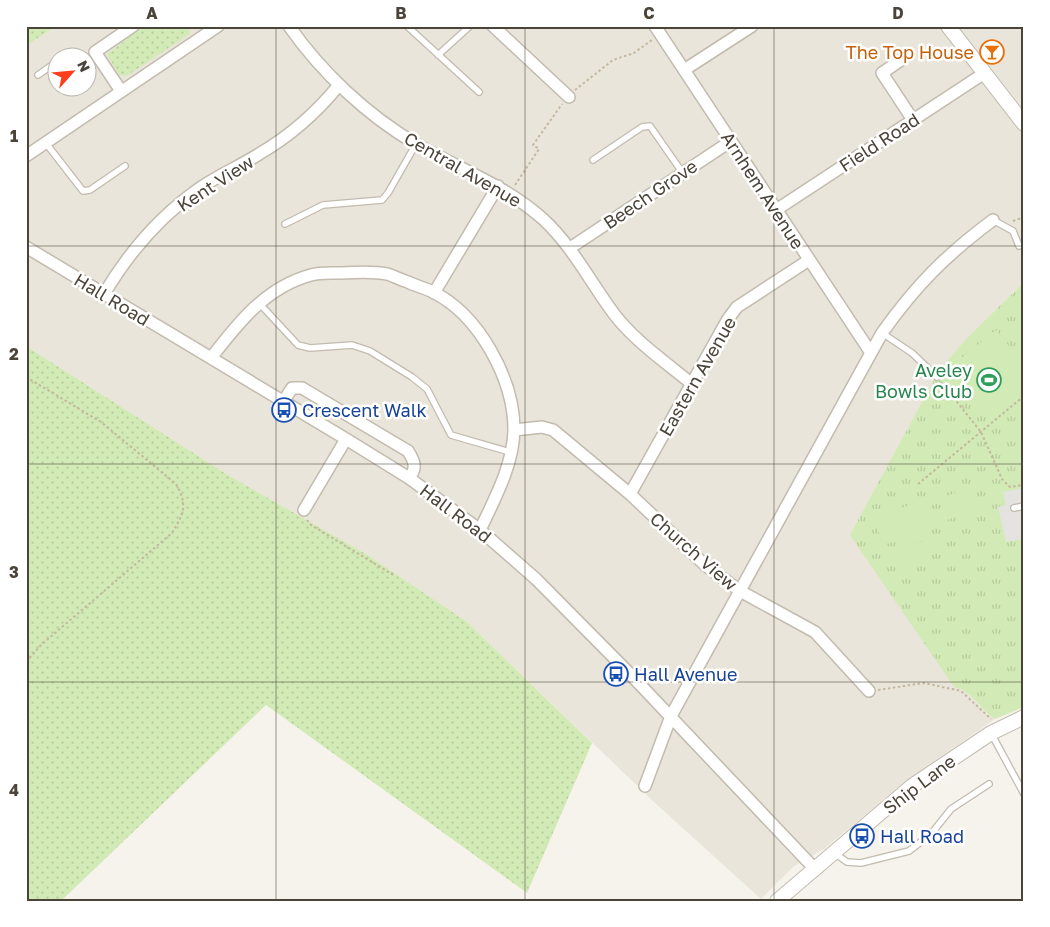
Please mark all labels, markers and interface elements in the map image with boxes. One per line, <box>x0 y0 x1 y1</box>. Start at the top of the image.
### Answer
text: A <box>146 3 158 23</box>
text: B <box>395 3 407 23</box>
text: C <box>643 3 655 23</box>
text: D <box>892 3 904 23</box>
bar icon: The Top House <box>979 39 1005 65</box>
place label: The Top House <box>846 41 974 63</box>
north arrow <box>48 48 98 98</box>
text: N <box>74 57 94 74</box>
street label: Field Road <box>835 108 923 176</box>
text: 1 <box>10 126 18 146</box>
street label: Central Avenue <box>401 127 525 211</box>
street label: Arnhem Avenue <box>717 127 809 253</box>
street label: Kent View <box>173 150 258 216</box>
street label: Beech Grove <box>599 155 701 233</box>
street label: Hall Road <box>70 268 154 330</box>
street label: Eastern Avenue <box>654 312 740 440</box>
text: 2 <box>9 344 19 364</box>
place label: Aveley Bowls Club <box>875 359 972 402</box>
sports icon: Aveley Bowls Club <box>976 367 1002 393</box>
bus stop icon: Crescent Walk <box>271 397 297 423</box>
place label: Crescent Walk <box>302 399 427 421</box>
street label: Hall Road <box>416 479 496 547</box>
street label: Church View <box>646 507 742 595</box>
text: 3 <box>9 562 19 582</box>
bus stop icon: Hall Avenue <box>603 661 629 687</box>
place label: Hall Avenue <box>634 663 737 685</box>
street label: Ship Lane <box>878 750 960 818</box>
text: 4 <box>9 780 19 800</box>
bus stop icon: Hall Road <box>849 823 875 849</box>
place label: Hall Road <box>880 825 964 847</box>

